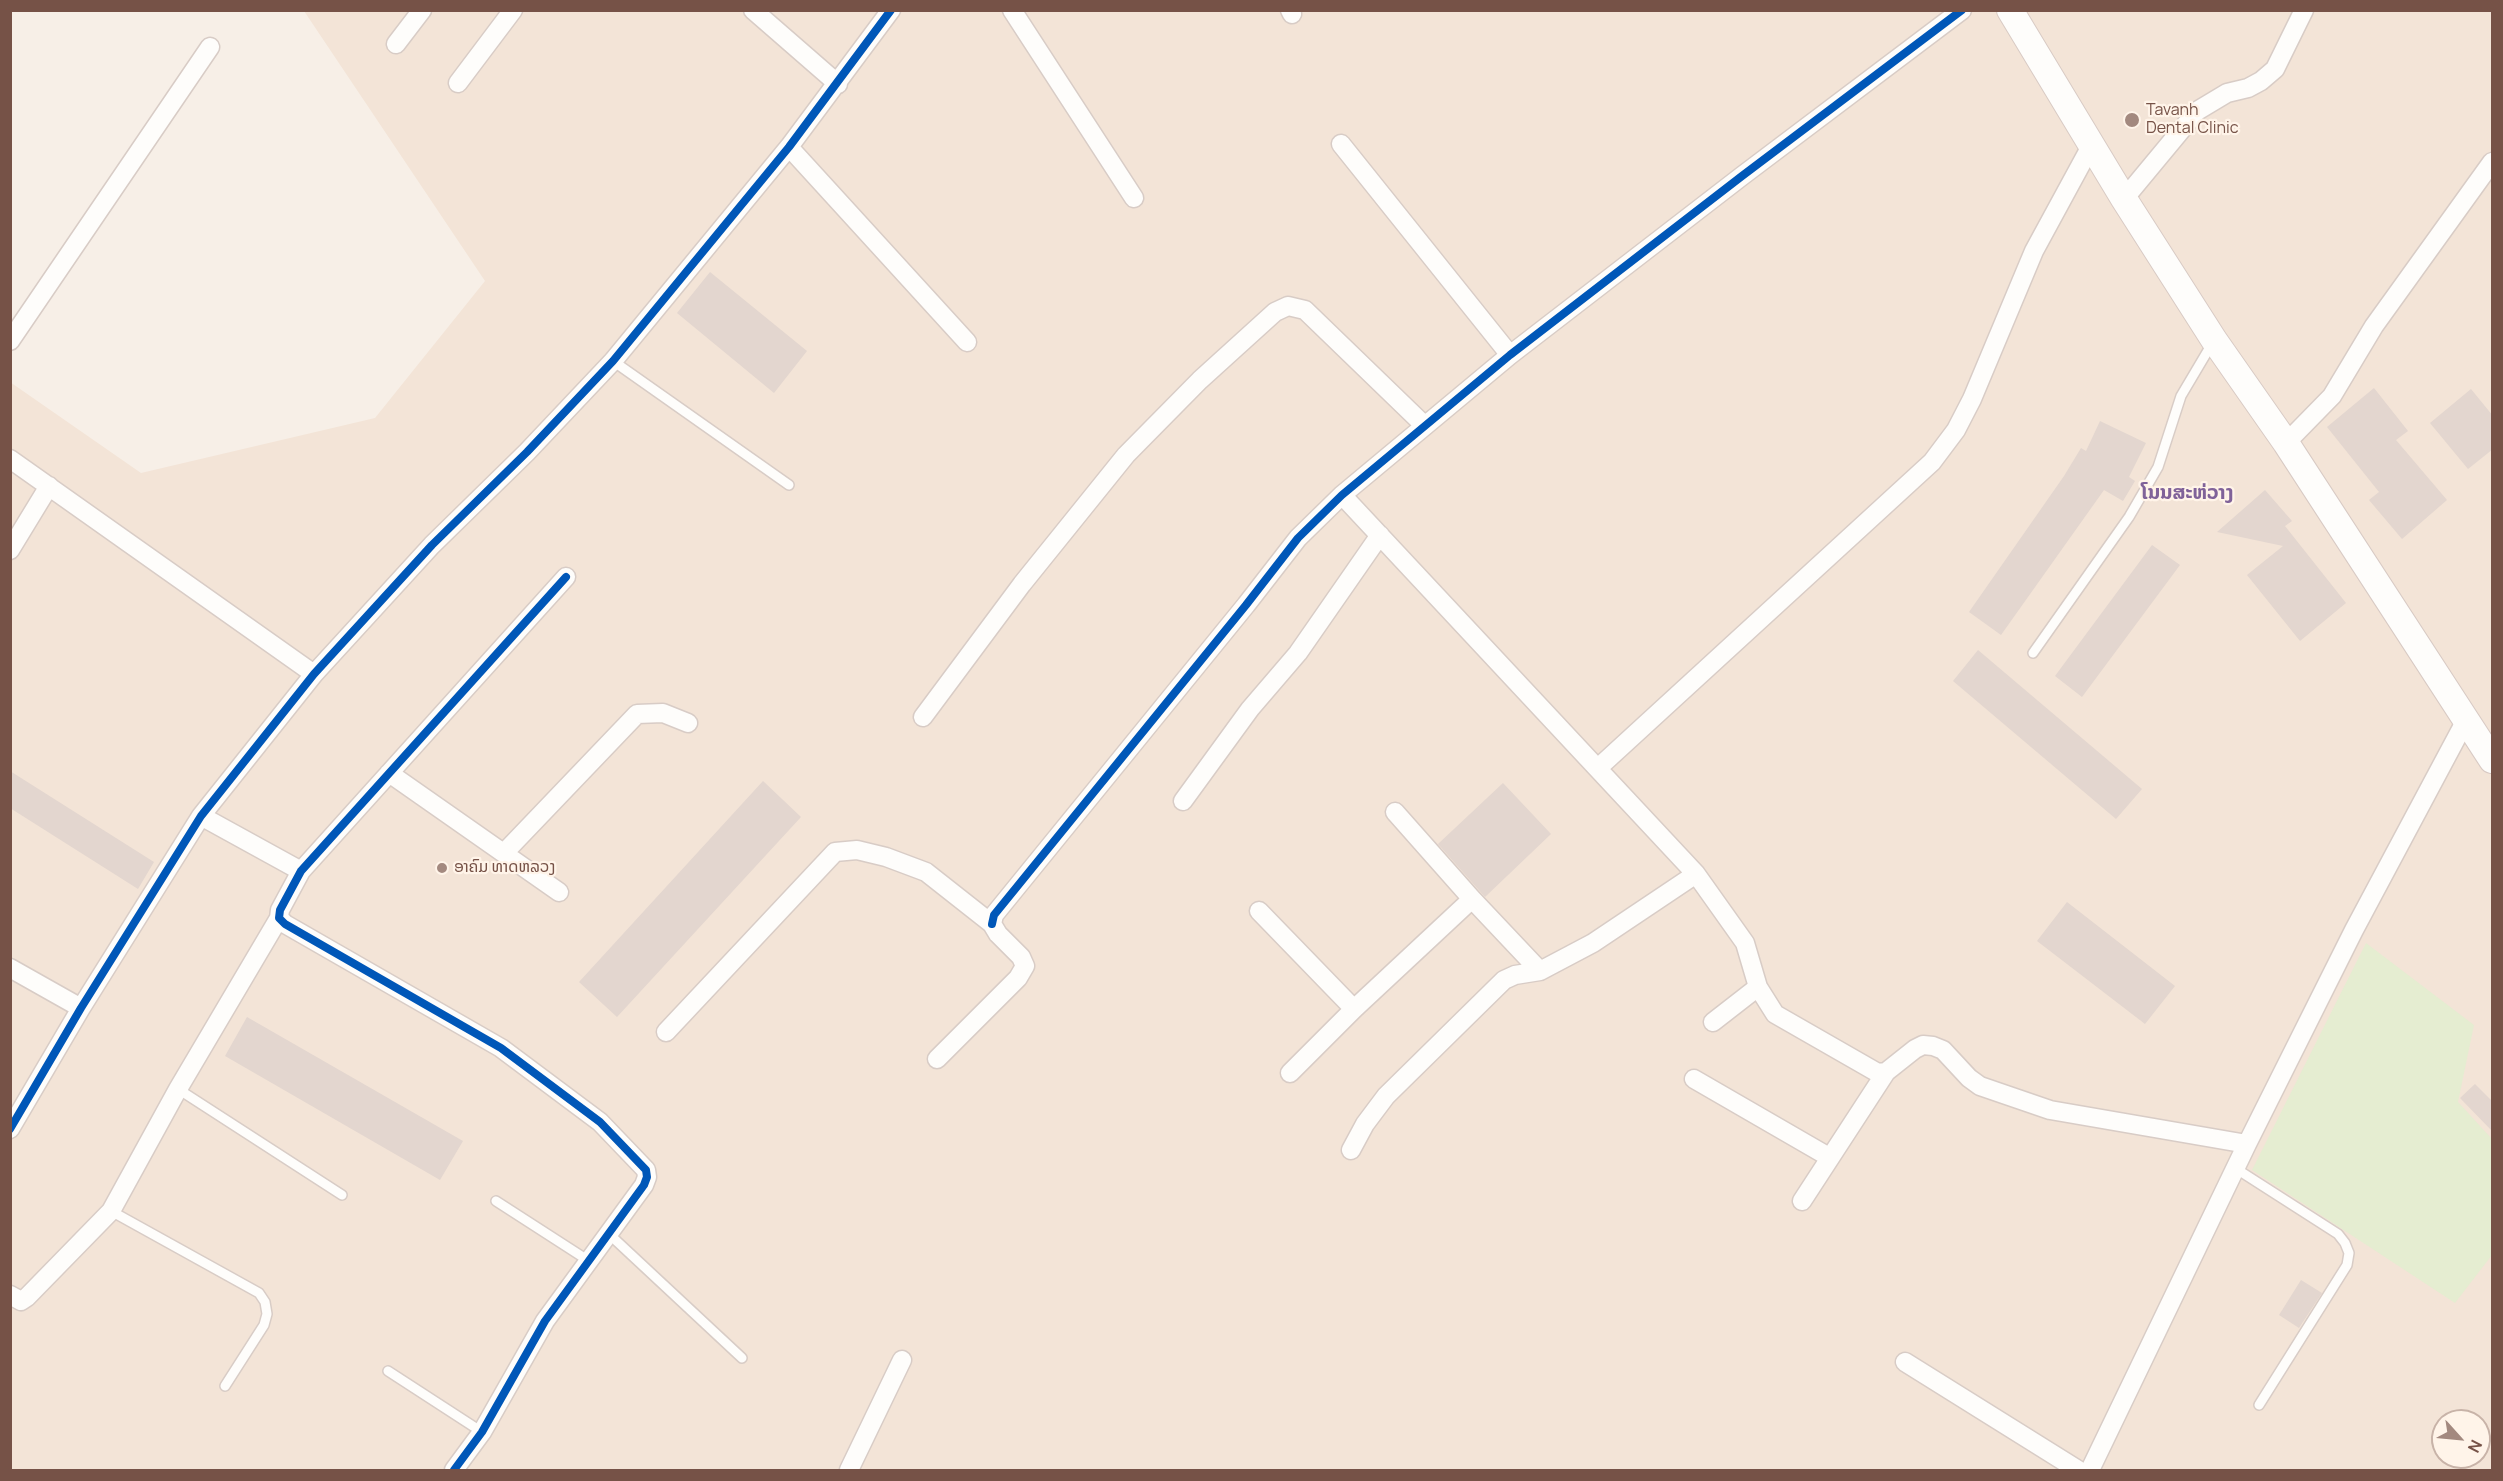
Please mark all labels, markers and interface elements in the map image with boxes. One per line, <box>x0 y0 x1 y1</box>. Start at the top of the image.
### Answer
place label: Tavanh Dental Clinic <box>2146 101 2239 139</box>
marker: Tavanh Dental Clinic <box>2123 111 2141 129</box>
district label: ໂນນສະຫ່ວາງ <box>2141 481 2233 505</box>
place label: ອາຄົມ ທາດຫລວງ <box>454 858 555 878</box>
marker: ອາຄົມ ທາດຫລວງ <box>435 861 449 875</box>
north arrow <box>2431 1409 2491 1469</box>
text: N <box>2463 1436 2488 1456</box>

